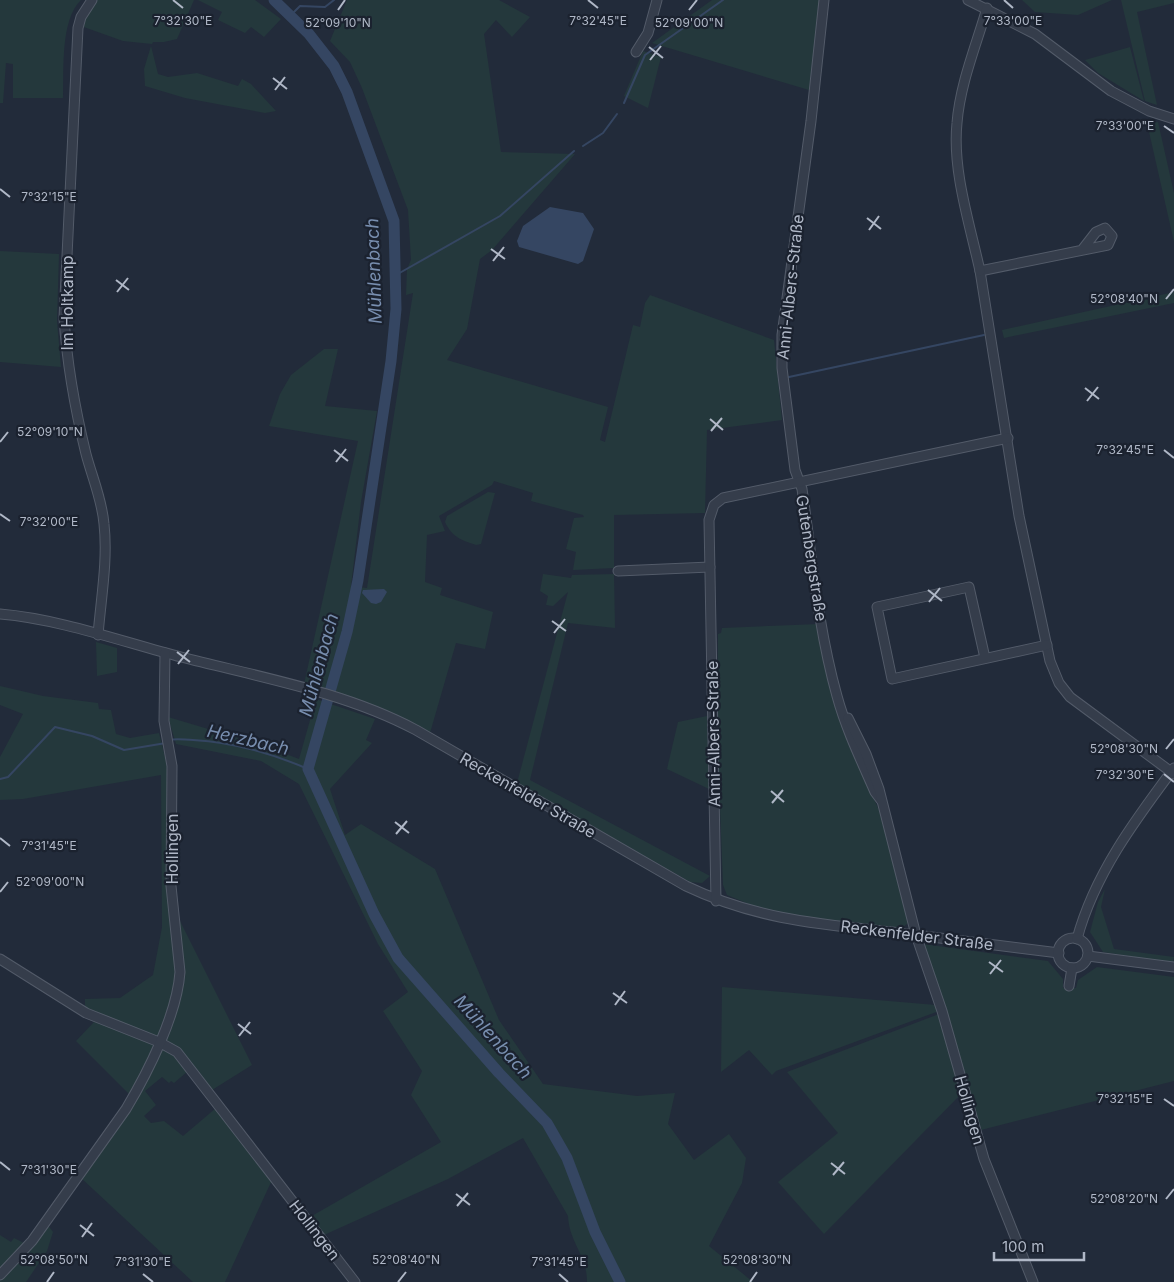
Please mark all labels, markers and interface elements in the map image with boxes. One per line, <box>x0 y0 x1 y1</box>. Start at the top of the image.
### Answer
text: 7°32'30"E <box>154 13 212 28</box>
text: 7°32'45"E <box>569 13 627 28</box>
text: 7°33'00"E <box>984 13 1042 28</box>
text: 52°09'10"N <box>305 15 371 30</box>
text: 52°09'00"N <box>655 15 723 30</box>
text: 7°33'00"E <box>1096 118 1154 133</box>
text: 7°32'15"E <box>21 189 77 204</box>
street label: Anni-Albers-Straße <box>772 213 808 361</box>
water label: Mühlenbach <box>361 218 386 324</box>
street label: Im Holtkamp <box>57 255 77 351</box>
text: 52°08'40"N <box>1090 291 1158 306</box>
text: 52°09'10"N <box>17 424 83 439</box>
text: 7°32'45"E <box>1096 442 1154 457</box>
street label: Gutenbergstraße <box>792 493 832 623</box>
text: 7°32'00"E <box>20 514 78 529</box>
water label: Mühlenbach <box>295 611 342 719</box>
street label: Anni-Albers-Straße <box>702 661 724 807</box>
water label: Herzbach <box>205 720 291 759</box>
text: 52°08'30"N <box>1090 741 1158 756</box>
street label: Reckenfelder Straße <box>456 748 600 842</box>
text: 7°32'30"E <box>1096 767 1154 782</box>
street label: Hollingen <box>162 813 182 885</box>
text: 7°31'45"E <box>21 838 77 853</box>
text: 52°09'00"N <box>16 874 84 889</box>
street label: Reckenfelder Straße <box>839 916 995 954</box>
water label: Mühlenbach <box>450 990 537 1083</box>
street label: Hollingen <box>951 1073 989 1147</box>
text: 7°32'15"E <box>1097 1091 1153 1106</box>
text: 7°31'30"E <box>21 1162 77 1177</box>
text: 52°08'20"N <box>1090 1191 1158 1206</box>
street label: Hollingen <box>285 1196 345 1264</box>
scale bar <box>994 1230 1084 1262</box>
text: 100 m <box>1002 1237 1044 1256</box>
text: 52°08'50"N <box>20 1252 88 1267</box>
text: 52°08'40"N <box>372 1252 440 1267</box>
text: 52°08'30"N <box>723 1252 791 1267</box>
text: 7°31'30"E <box>115 1254 171 1269</box>
text: 7°31'45"E <box>531 1254 587 1269</box>

